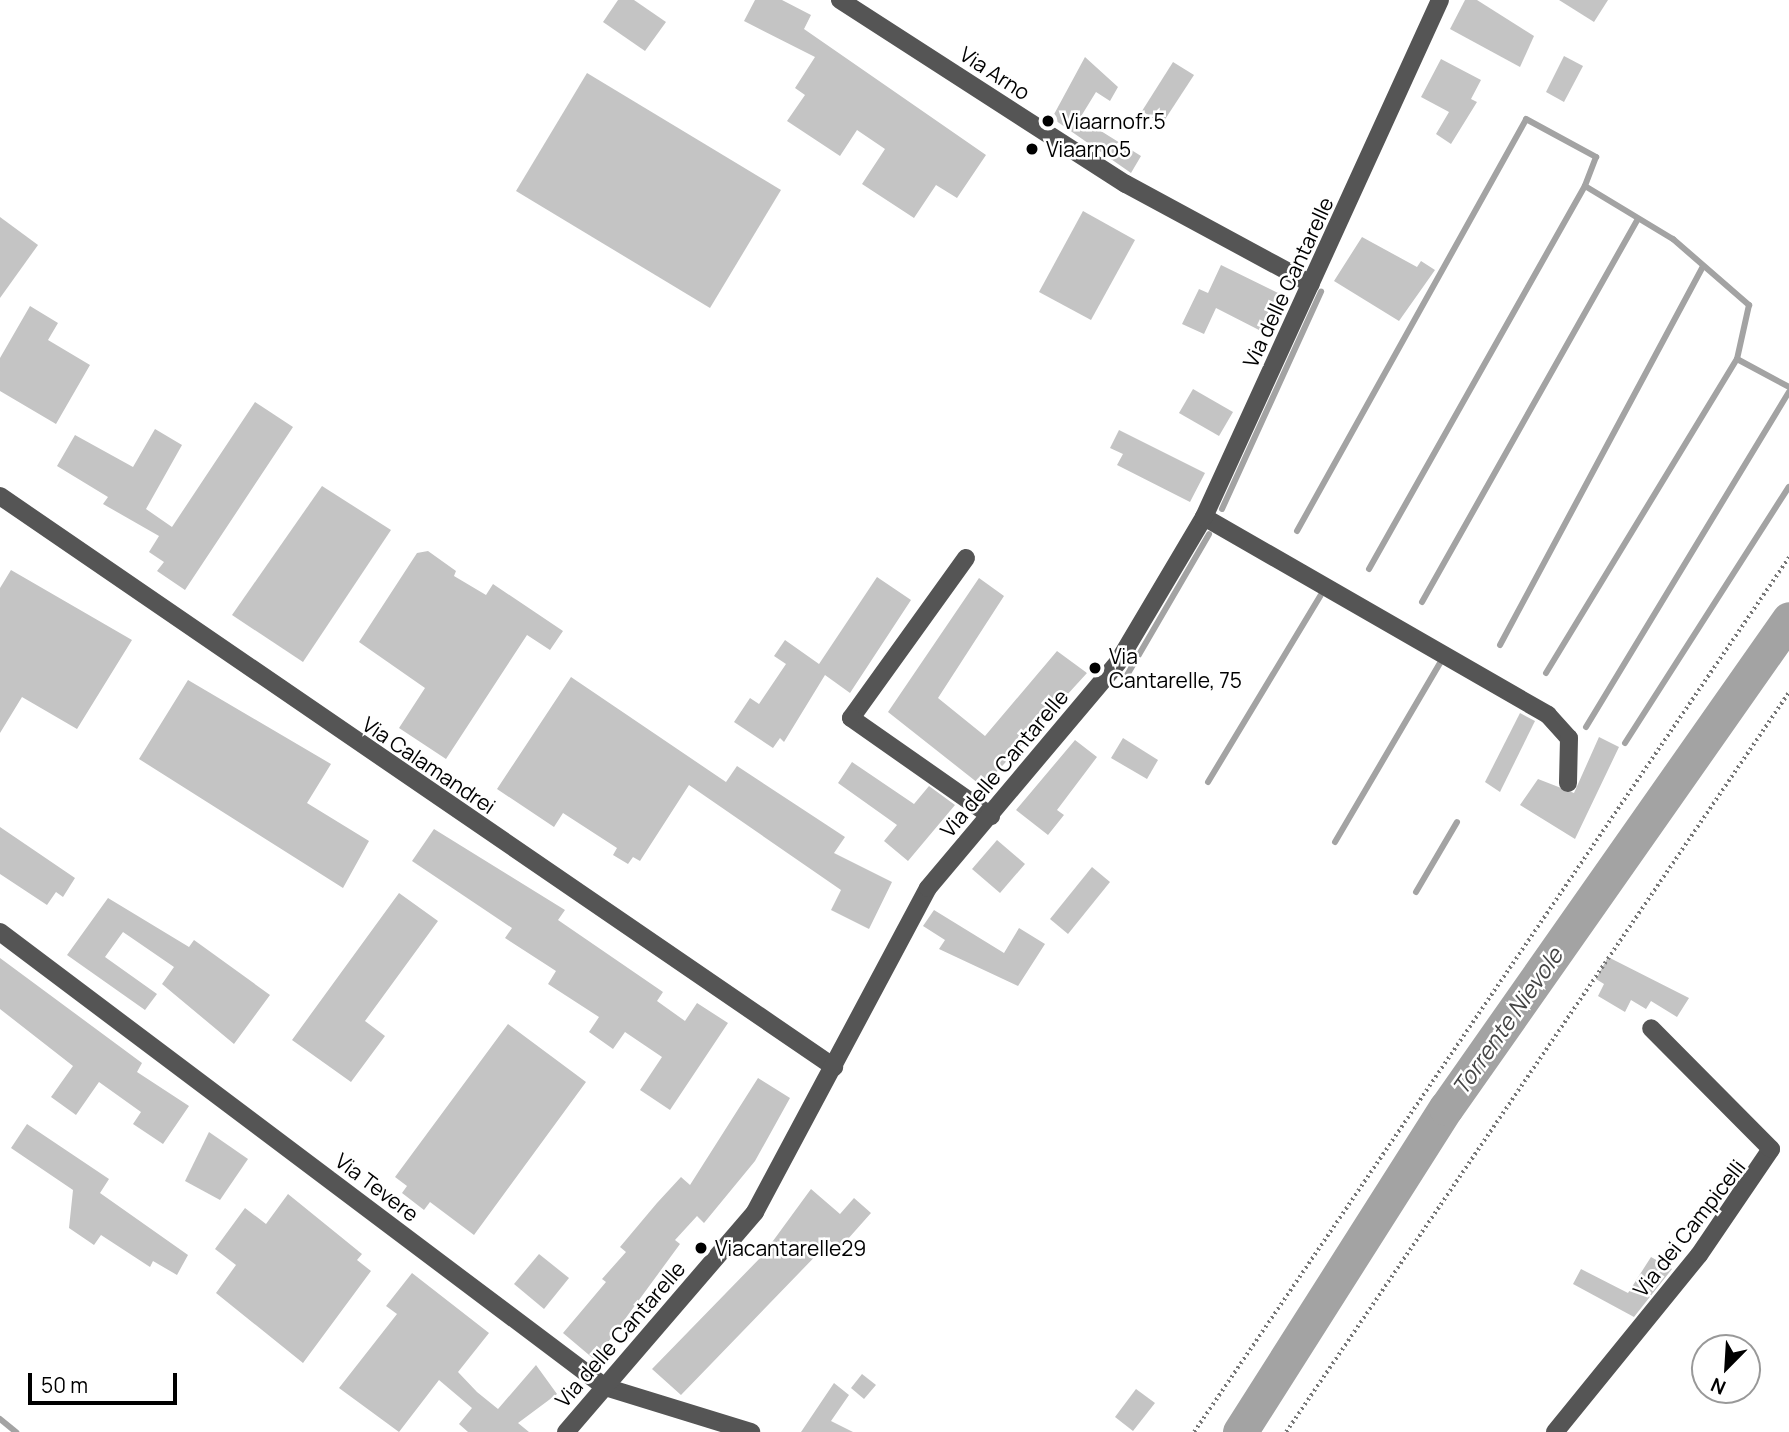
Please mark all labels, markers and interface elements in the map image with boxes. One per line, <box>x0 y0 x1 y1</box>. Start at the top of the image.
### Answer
street label: Via Arno <box>955 41 1035 105</box>
place label: Viaarnofr.5 <box>1062 108 1166 134</box>
marker: Viaarnofr.5 <box>1040 113 1056 129</box>
place label: Viaarno5 <box>1046 136 1131 162</box>
marker: Viaarno5 <box>1024 141 1040 157</box>
street label: Via delle Cantarelle <box>1237 193 1339 371</box>
place label: Via Cantarelle, 75 <box>1109 643 1242 693</box>
marker: Via Cantarelle, 75 <box>1087 660 1103 676</box>
street label: Via delle Cantarelle <box>935 684 1073 842</box>
street label: Via Calamandrei <box>358 711 500 819</box>
water label: Torrente Nievole <box>1446 942 1568 1100</box>
street label: Via Tevere <box>330 1147 424 1227</box>
street label: Via dei Campicelli <box>1628 1154 1750 1302</box>
place label: Viacantarelle29 <box>715 1235 866 1261</box>
marker: Viacantarelle29 <box>693 1240 709 1256</box>
street label: Via delle Cantarelle <box>550 1256 690 1412</box>
north arrow <box>1691 1334 1761 1404</box>
scale bar <box>32 1358 180 1402</box>
text: 50 m <box>41 1371 88 1399</box>
text: N <box>1707 1372 1730 1401</box>

